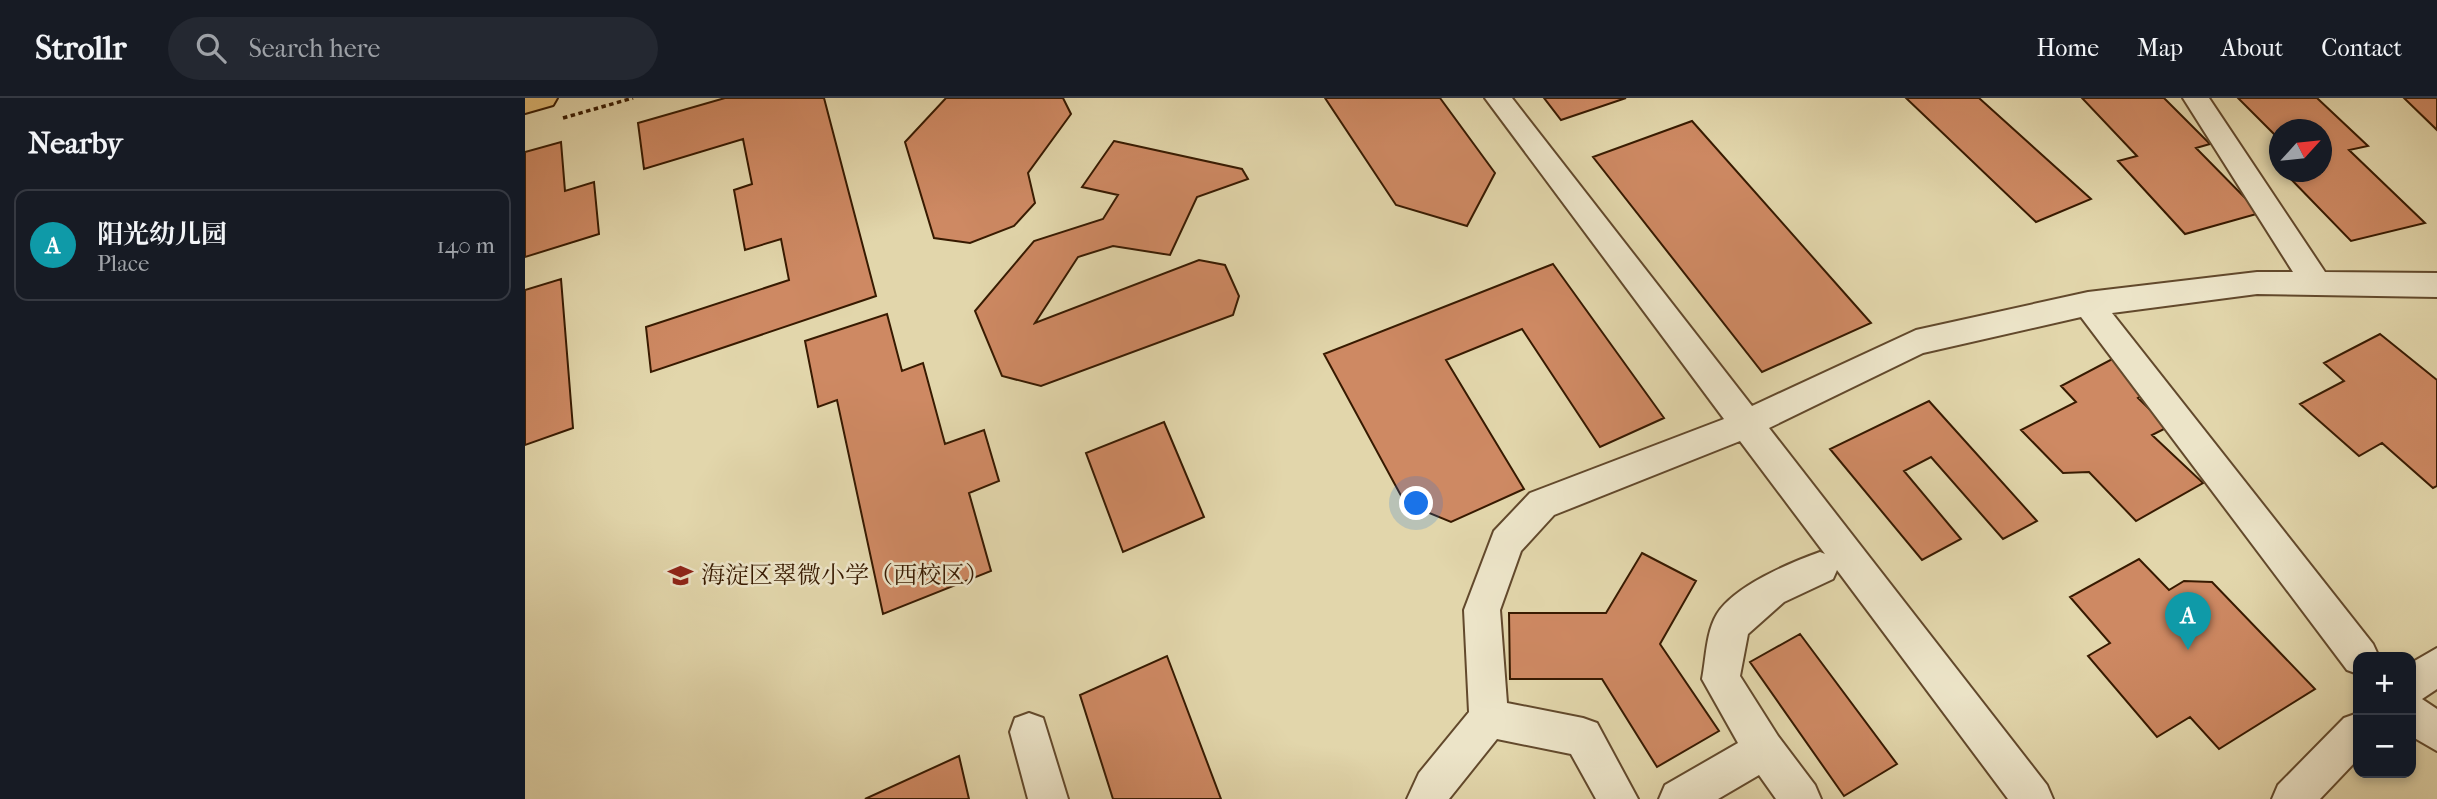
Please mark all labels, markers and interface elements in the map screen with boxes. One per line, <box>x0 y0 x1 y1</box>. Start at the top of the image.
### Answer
search box <box>168 17 658 80</box>
text: Strollr <box>35 29 126 68</box>
icon: search <box>192 29 230 67</box>
text: Search here <box>248 33 380 64</box>
text: Home <box>2037 34 2099 62</box>
text: Map <box>2137 34 2183 62</box>
text: About <box>2221 34 2283 62</box>
text: Contact <box>2321 34 2402 62</box>
north arrow <box>2269 119 2332 182</box>
text: Nearby <box>28 126 123 161</box>
text: 阳光幼儿园 <box>97 219 227 250</box>
text: A <box>46 232 60 259</box>
text: 140 m <box>436 232 495 259</box>
text: Place <box>97 250 149 277</box>
your location <box>1399 486 1433 520</box>
school or university icon: 海淀区翠微小学（西校区） <box>667 561 695 589</box>
place label: 海淀区翠微小学（西校区） <box>701 561 989 589</box>
pin: A <box>2165 592 2211 650</box>
map controls <box>2353 652 2416 778</box>
button: + <box>2353 652 2416 715</box>
button: − <box>2353 715 2416 778</box>

